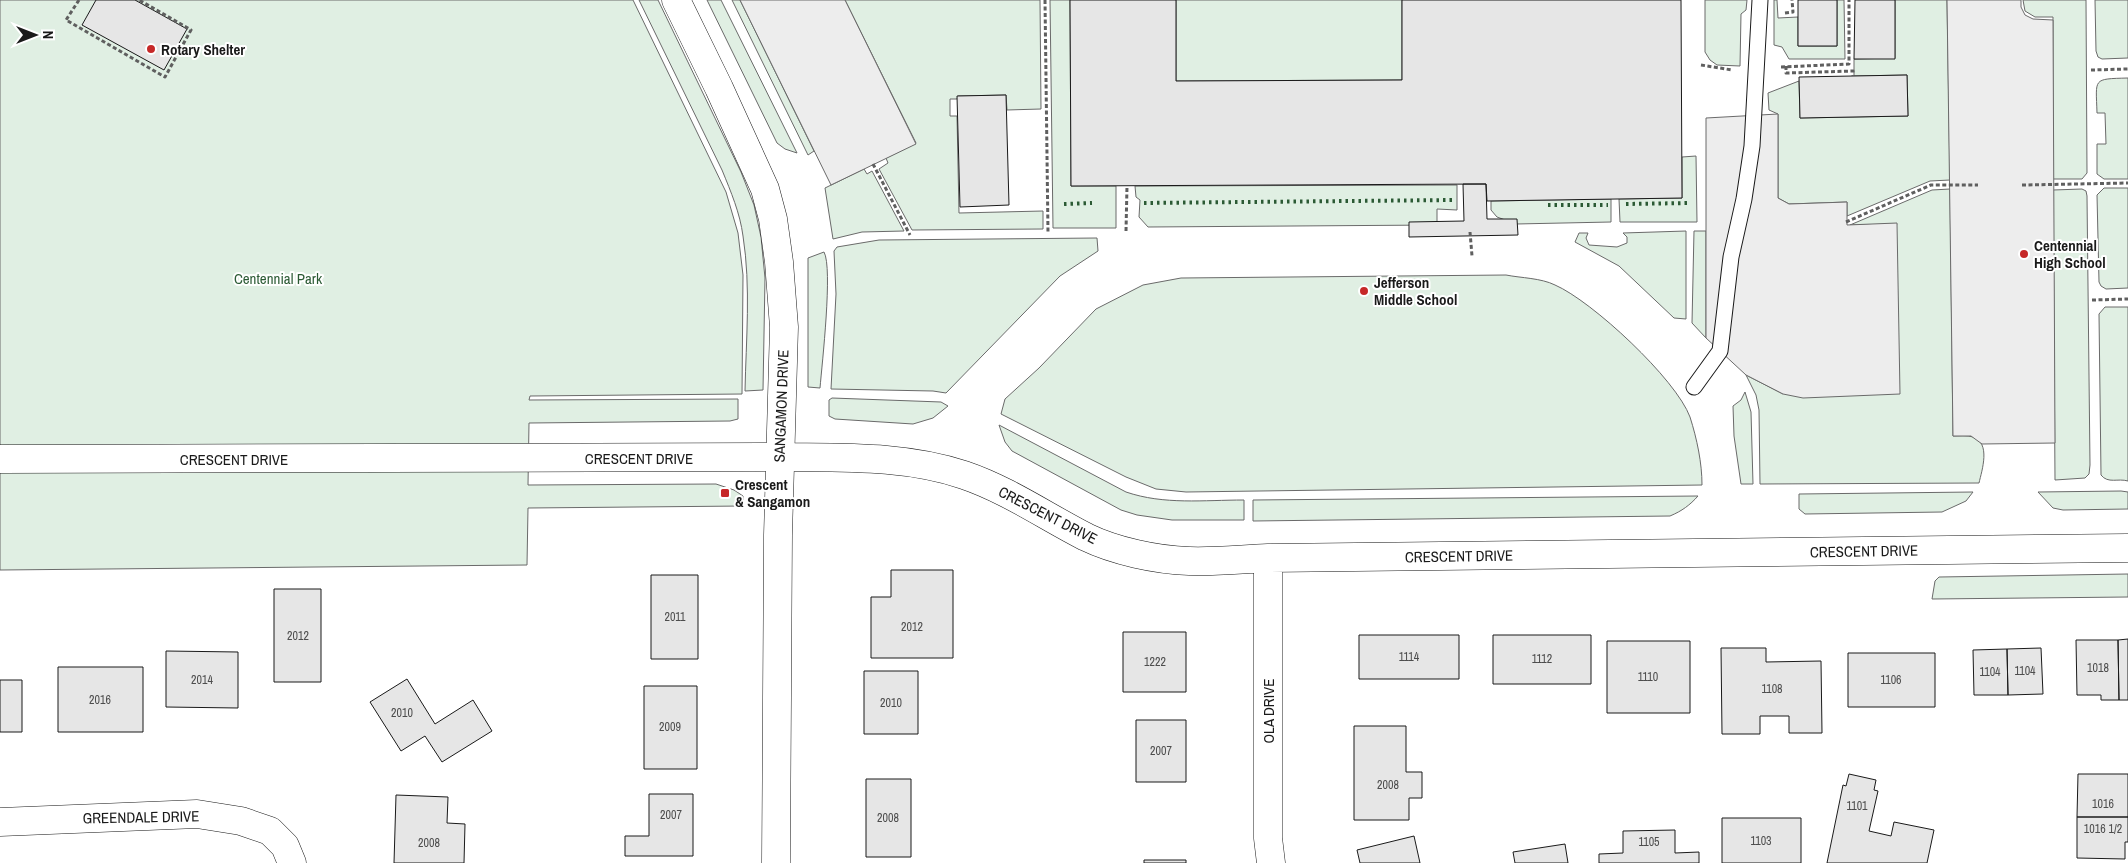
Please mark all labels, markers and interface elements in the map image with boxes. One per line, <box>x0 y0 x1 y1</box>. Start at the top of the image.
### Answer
north arrow <box>10 10 60 60</box>
text: N <box>39 31 57 39</box>
place label: Rotary Shelter <box>161 39 245 60</box>
marker: Rotary Shelter <box>145 43 157 55</box>
place label: Centennial High School <box>2034 235 2106 273</box>
marker: Centennial High School <box>2018 248 2030 260</box>
park label: Centennial Park <box>234 268 323 289</box>
place label: Jefferson Middle School <box>1374 272 1457 310</box>
marker: Jefferson Middle School <box>1358 285 1370 297</box>
street label: SANGAMON DRIVE <box>769 349 793 463</box>
street label: CRESCENT DRIVE <box>585 448 693 469</box>
street label: CRESCENT DRIVE <box>180 449 288 470</box>
place label: Crescent & Sangamon <box>735 474 810 512</box>
street label: CRESCENT DRIVE <box>995 481 1101 549</box>
marker: Crescent & Sangamon <box>719 487 731 499</box>
street label: CRESCENT DRIVE <box>1810 540 1918 562</box>
street label: CRESCENT DRIVE <box>1405 545 1513 567</box>
house number: 2011 <box>664 609 686 625</box>
house number: 2012 <box>901 619 923 635</box>
house number: 2012 <box>287 628 309 644</box>
house number: 1114 <box>1399 649 1420 665</box>
house number: 1112 <box>1532 651 1552 667</box>
house number: 1222 <box>1144 654 1166 670</box>
house number: 1018 <box>2087 660 2109 676</box>
house number: 1104 <box>2014 663 2036 679</box>
house number: 1104 <box>1979 664 2001 680</box>
house number: 1110 <box>1638 669 1658 685</box>
house number: 2014 <box>191 672 213 688</box>
house number: 1106 <box>1880 672 1902 688</box>
street label: OLA DRIVE <box>1258 679 1279 743</box>
house number: 1108 <box>1761 681 1783 697</box>
house number: 2016 <box>89 692 111 708</box>
house number: 2010 <box>880 695 902 711</box>
house number: 2010 <box>391 705 413 721</box>
house number: 2009 <box>659 719 681 735</box>
house number: 2007 <box>1150 743 1172 759</box>
house number: 2008 <box>1377 777 1399 793</box>
house number: 1016 <box>2092 796 2114 812</box>
house number: 1101 <box>1846 798 1868 814</box>
street label: GREENDALE DRIVE <box>82 805 200 829</box>
house number: 2007 <box>660 807 682 823</box>
house number: 2008 <box>877 810 899 826</box>
house number: 1016 1/2 <box>2084 821 2122 837</box>
house number: 1103 <box>1750 833 1772 849</box>
house number: 1105 <box>1638 834 1660 850</box>
house number: 2008 <box>418 835 440 851</box>

